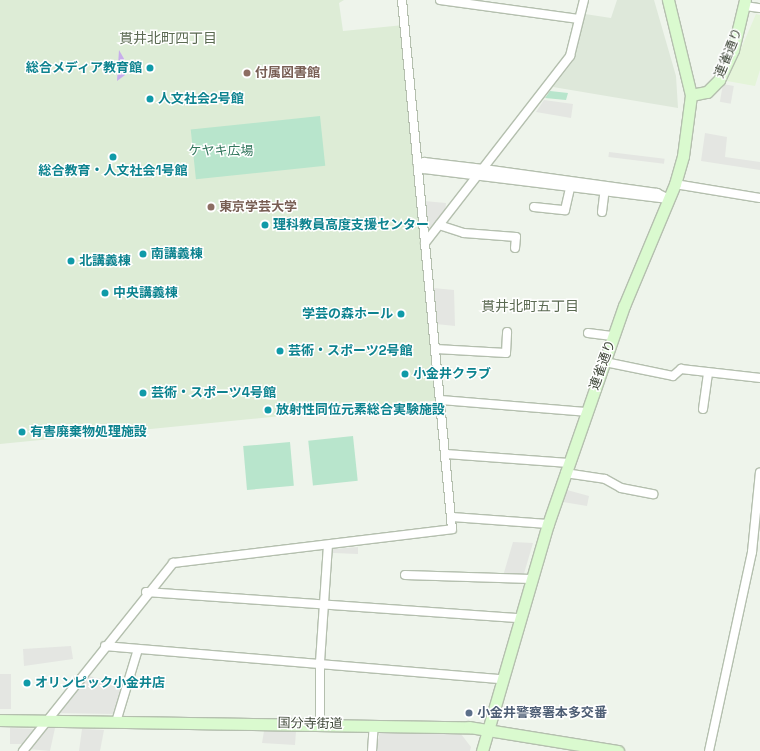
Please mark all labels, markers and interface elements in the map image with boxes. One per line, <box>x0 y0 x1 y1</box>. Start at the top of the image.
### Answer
street label: 連雀通り <box>712 26 746 80</box>
district label: 貫井北町四丁目 <box>119 30 217 46</box>
place label: 総合メディア教育館 <box>25 60 142 76</box>
marker: 総合メディア教育館 <box>145 63 155 73</box>
place label: 付属図書館 <box>255 65 320 81</box>
marker: 付属図書館 <box>242 68 252 78</box>
place label: 人文社会2号館 <box>158 91 244 107</box>
marker: 人文社会2号館 <box>145 94 155 104</box>
park label: ケヤキ広場 <box>189 143 253 159</box>
marker: 総合教育・人文社会1号館 <box>108 152 118 162</box>
place label: 総合教育・人文社会1号館 <box>39 163 187 179</box>
place label: 東京学芸大学 <box>219 199 297 215</box>
marker: 東京学芸大学 <box>206 202 216 212</box>
place label: 理科教員高度支援センター <box>273 217 429 233</box>
marker: 理科教員高度支援センター <box>260 220 270 230</box>
place label: 南講義棟 <box>151 246 203 262</box>
marker: 南講義棟 <box>138 249 148 259</box>
place label: 北講義棟 <box>79 253 131 269</box>
marker: 北講義棟 <box>66 256 76 266</box>
place label: 中央講義棟 <box>113 285 178 301</box>
marker: 中央講義棟 <box>100 288 110 298</box>
district label: 貫井北町五丁目 <box>481 298 579 314</box>
place label: 学芸の森ホール <box>302 306 393 322</box>
marker: 学芸の森ホール <box>396 309 406 319</box>
street label: 連雀通り <box>587 338 619 392</box>
place label: 芸術・スポーツ2号館 <box>288 343 413 359</box>
marker: 芸術・スポーツ2号館 <box>275 346 285 356</box>
place label: 小金井クラブ <box>413 366 491 382</box>
marker: 小金井クラブ <box>400 369 410 379</box>
place label: 芸術・スポーツ4号館 <box>151 385 276 401</box>
marker: 芸術・スポーツ4号館 <box>138 388 148 398</box>
place label: 放射性同位元素総合実験施設 <box>276 402 445 418</box>
marker: 放射性同位元素総合実験施設 <box>263 405 273 415</box>
place label: 有害廃棄物処理施設 <box>30 424 147 440</box>
marker: 有害廃棄物処理施設 <box>17 427 27 437</box>
place label: オリンピック小金井店 <box>35 675 165 691</box>
marker: オリンピック小金井店 <box>22 678 32 688</box>
place label: 小金井警察署本多交番 <box>477 705 607 721</box>
marker: 小金井警察署本多交番 <box>464 708 474 718</box>
street label: 国分寺街道 <box>277 716 343 732</box>

